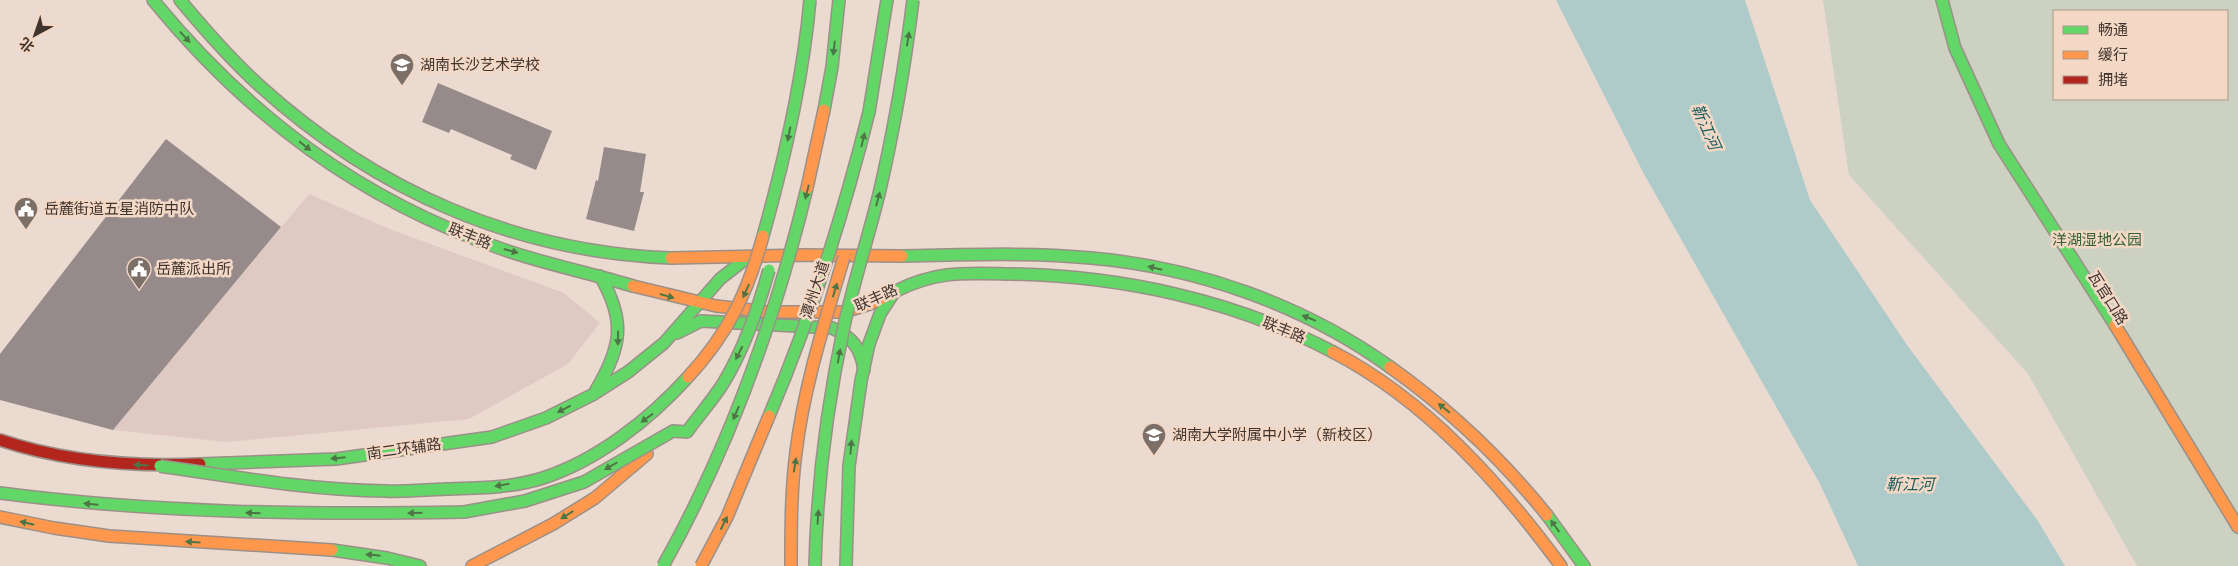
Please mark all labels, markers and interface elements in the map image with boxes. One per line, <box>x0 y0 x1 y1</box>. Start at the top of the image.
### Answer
north arrow <box>10 10 60 60</box>
legend <box>2053 10 2228 100</box>
text: 畅通 <box>2098 21 2128 39</box>
one-way arrow <box>179 31 191 43</box>
one-way arrow <box>905 31 913 47</box>
text: 北 <box>16 34 37 56</box>
one-way arrow <box>830 41 838 57</box>
text: 缓行 <box>2098 46 2128 64</box>
school or university icon: 湖南长沙艺术学校 <box>389 52 415 86</box>
place label: 湖南长沙艺术学校 <box>420 56 540 74</box>
text: 拥堵 <box>2098 71 2128 89</box>
water label: 靳江河 <box>1688 101 1726 156</box>
one-way arrow <box>784 127 792 143</box>
one-way arrow <box>859 133 867 148</box>
one-way arrow <box>299 140 312 151</box>
one-way arrow <box>803 184 811 199</box>
one-way arrow <box>874 191 882 206</box>
public building icon: 岳麓街道五星消防中队 <box>13 196 39 230</box>
place label: 岳麓街道五星消防中队 <box>44 200 194 218</box>
street label: 联丰路 <box>446 219 494 253</box>
park label: 洋湖湿地公园 <box>2052 231 2142 249</box>
one-way arrow <box>503 247 519 255</box>
public building icon: 岳麓派出所 <box>126 256 152 290</box>
street label: 潭州大道 <box>797 259 833 321</box>
place label: 岳麓派出所 <box>156 260 231 278</box>
one-way arrow <box>1148 264 1163 272</box>
street label: 瓦官口路 <box>2084 268 2132 328</box>
street label: 联丰路 <box>852 281 900 315</box>
one-way arrow <box>831 282 839 297</box>
one-way arrow <box>741 284 749 298</box>
one-way arrow <box>660 292 675 300</box>
street label: 联丰路 <box>1260 313 1308 347</box>
one-way arrow <box>1302 314 1316 322</box>
one-way arrow <box>614 330 622 346</box>
one-way arrow <box>735 346 743 361</box>
one-way arrow <box>835 348 843 364</box>
one-way arrow <box>1438 403 1451 414</box>
one-way arrow <box>557 405 571 413</box>
one-way arrow <box>732 406 740 420</box>
one-way arrow <box>640 413 654 423</box>
school or university icon: 湖南大学附属中小学（新校区） <box>1141 422 1167 456</box>
place label: 湖南大学附属中小学（新校区） <box>1172 426 1382 444</box>
street label: 南二环辅路 <box>366 435 442 463</box>
one-way arrow <box>847 439 855 455</box>
one-way arrow <box>330 454 346 462</box>
one-way arrow <box>791 457 799 473</box>
one-way arrow <box>133 460 149 468</box>
one-way arrow <box>604 462 617 471</box>
water label: 靳江河 <box>1886 475 1937 494</box>
one-way arrow <box>493 482 509 490</box>
one-way arrow <box>82 500 98 508</box>
one-way arrow <box>245 508 261 516</box>
one-way arrow <box>814 509 822 525</box>
one-way arrow <box>407 510 423 518</box>
one-way arrow <box>560 511 573 520</box>
one-way arrow <box>719 515 728 530</box>
one-way arrow <box>20 519 35 527</box>
one-way arrow <box>1550 519 1560 533</box>
one-way arrow <box>185 537 201 545</box>
one-way arrow <box>365 551 381 559</box>

